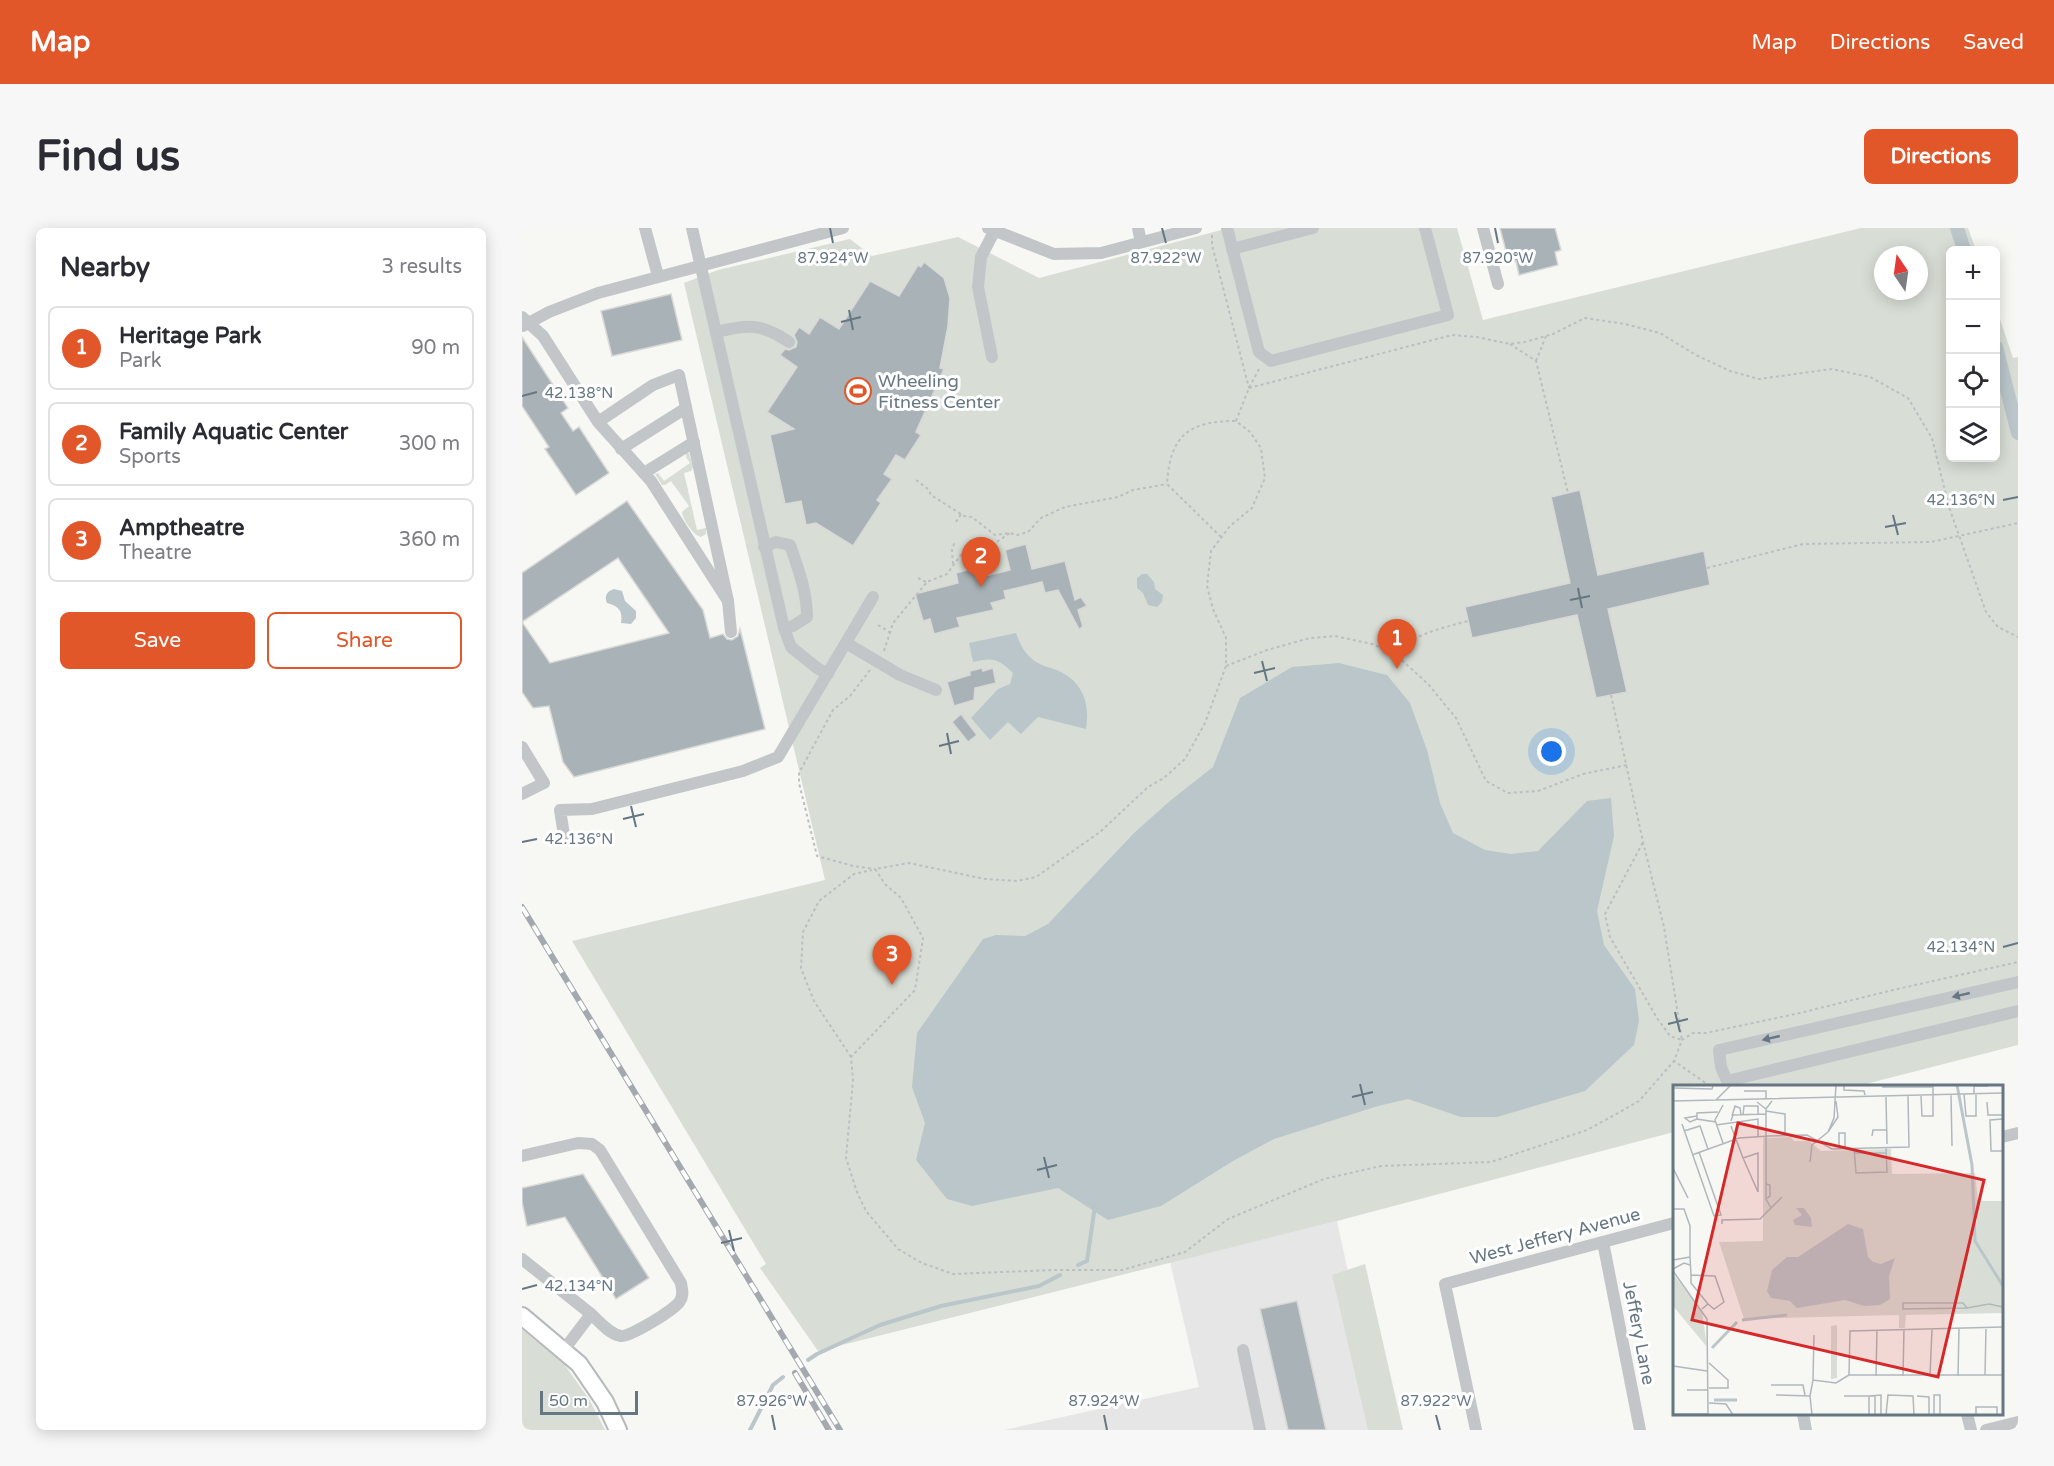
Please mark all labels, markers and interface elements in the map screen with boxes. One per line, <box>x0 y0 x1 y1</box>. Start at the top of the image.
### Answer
text: Map <box>30 25 90 59</box>
text: Map <box>1751 30 1797 55</box>
text: Directions <box>1830 30 1930 55</box>
text: Saved <box>1963 30 2024 55</box>
button: Directions <box>1864 129 2018 184</box>
text: Find us <box>36 131 180 182</box>
north arrow <box>1874 246 1928 300</box>
map controls <box>1946 246 2000 462</box>
button: + <box>1946 246 2000 300</box>
text: 87.924°W <box>797 249 869 267</box>
text: 87.922°W <box>1130 249 1202 267</box>
text: 87.920°W <box>1462 249 1534 267</box>
text: Nearby <box>60 252 150 283</box>
text: 3 results <box>382 255 462 279</box>
button: − <box>1946 300 2000 354</box>
text: Heritage Park <box>119 323 261 349</box>
text: 1 <box>75 336 88 360</box>
text: 90 m <box>411 336 460 360</box>
text: Park <box>119 349 162 373</box>
button: locate <box>1946 354 2000 408</box>
place label: Wheeling Fitness Center <box>878 370 1000 413</box>
sports icon: Wheeling Fitness Center <box>843 376 873 406</box>
text: 42.138°N <box>545 384 613 402</box>
button: layers <box>1946 408 2000 462</box>
text: Family Aquatic Center <box>119 419 348 445</box>
text: 2 <box>75 432 88 456</box>
text: 300 m <box>399 432 460 456</box>
text: Sports <box>119 445 181 469</box>
text: 42.136°N <box>1927 491 1995 509</box>
text: Amptheatre <box>119 515 245 541</box>
text: 3 <box>75 528 88 552</box>
text: 360 m <box>399 528 460 552</box>
pin: 2 <box>962 538 1000 587</box>
text: Theatre <box>119 541 192 565</box>
button: Save <box>60 612 255 669</box>
button: Share <box>267 612 462 669</box>
pin: 1 <box>1378 620 1416 669</box>
your location <box>1537 737 1566 766</box>
text: 42.136°N <box>545 830 613 848</box>
pin: 3 <box>872 936 911 985</box>
text: 42.134°N <box>1927 938 1995 956</box>
one-way arrow <box>1952 990 1970 1000</box>
one-way arrow <box>1761 1034 1780 1043</box>
inset map <box>1673 1085 2003 1415</box>
street label: West Jeffery Avenue <box>1467 1203 1643 1269</box>
text: 42.134°N <box>545 1277 613 1295</box>
street label: Jeffery Lane <box>1618 1279 1660 1387</box>
scale bar <box>540 1388 638 1416</box>
text: 50 m <box>549 1391 588 1411</box>
text: 87.926°W <box>737 1392 807 1410</box>
text: 87.924°W <box>1068 1392 1140 1410</box>
text: 87.922°W <box>1400 1392 1472 1410</box>

